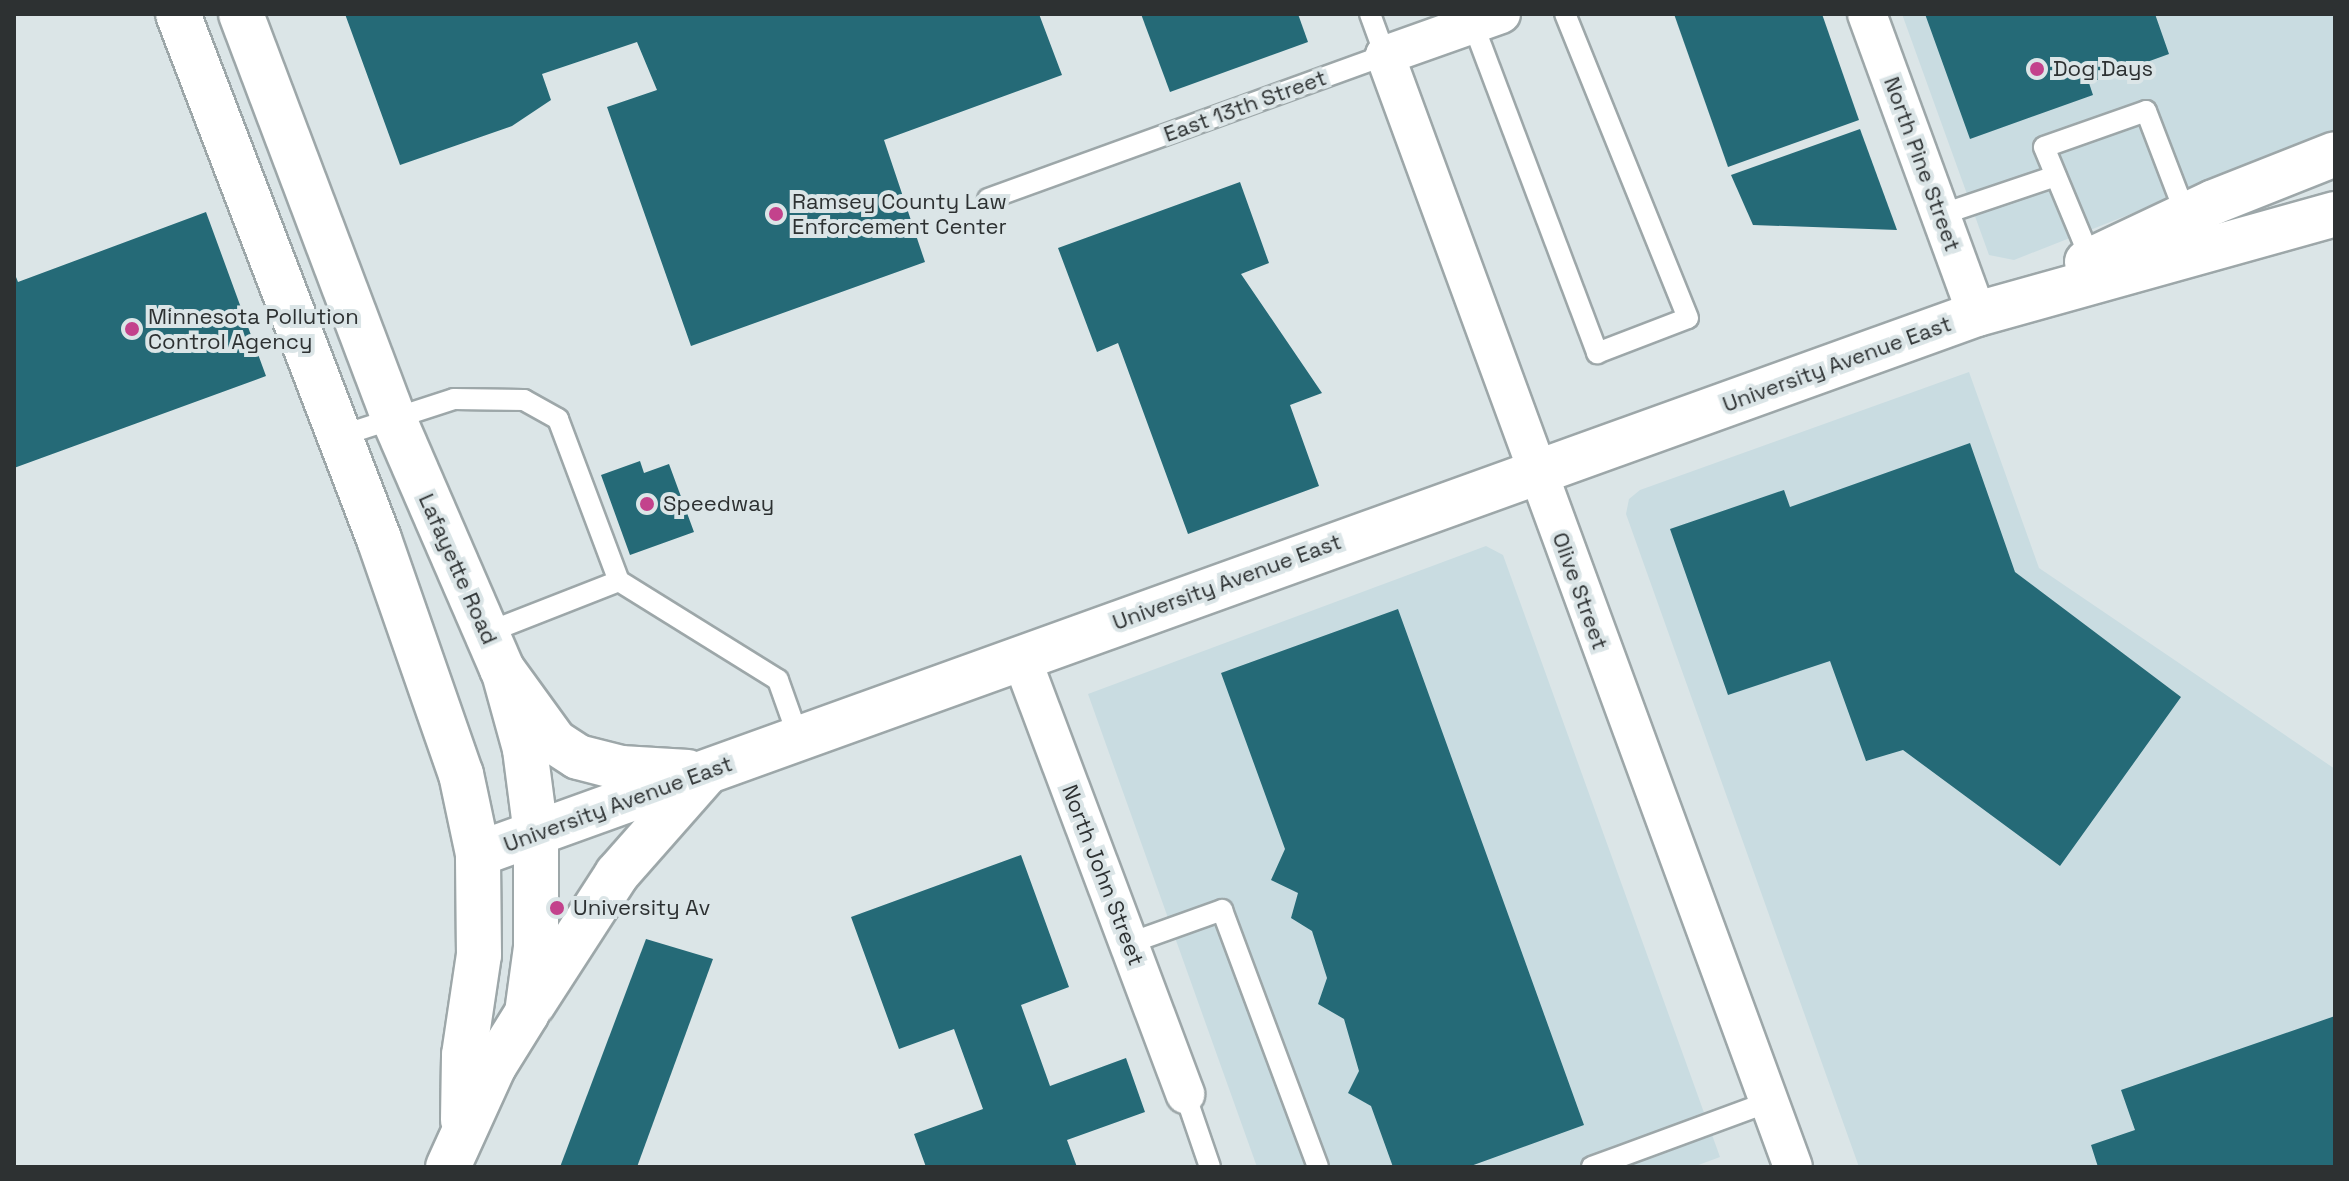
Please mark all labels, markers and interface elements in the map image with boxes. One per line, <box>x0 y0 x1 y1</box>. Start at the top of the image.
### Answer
place label: Dog Days <box>2053 56 2153 82</box>
marker: Dog Days <box>2028 60 2046 78</box>
street label: East 13th Street <box>1160 64 1330 148</box>
street label: North Pine Street <box>1878 73 1966 255</box>
place label: Ramsey County Law Enforcement Center <box>792 188 1007 240</box>
marker: Ramsey County Law Enforcement Center <box>767 205 785 223</box>
place label: Minnesota Pollution Control Agency <box>148 303 359 354</box>
street label: University Avenue East <box>1719 310 1955 418</box>
marker: Minnesota Pollution Control Agency <box>123 320 141 338</box>
street label: Lafayette Road <box>413 490 503 648</box>
place label: Speedway <box>663 491 774 517</box>
marker: Speedway <box>638 495 656 513</box>
street label: University Avenue East <box>1109 528 1345 636</box>
street label: Olive Street <box>1547 529 1613 653</box>
street label: University Avenue East <box>500 750 736 858</box>
street label: North John Street <box>1056 781 1150 969</box>
place label: University Av <box>573 895 711 921</box>
marker: University Av <box>548 899 566 917</box>

